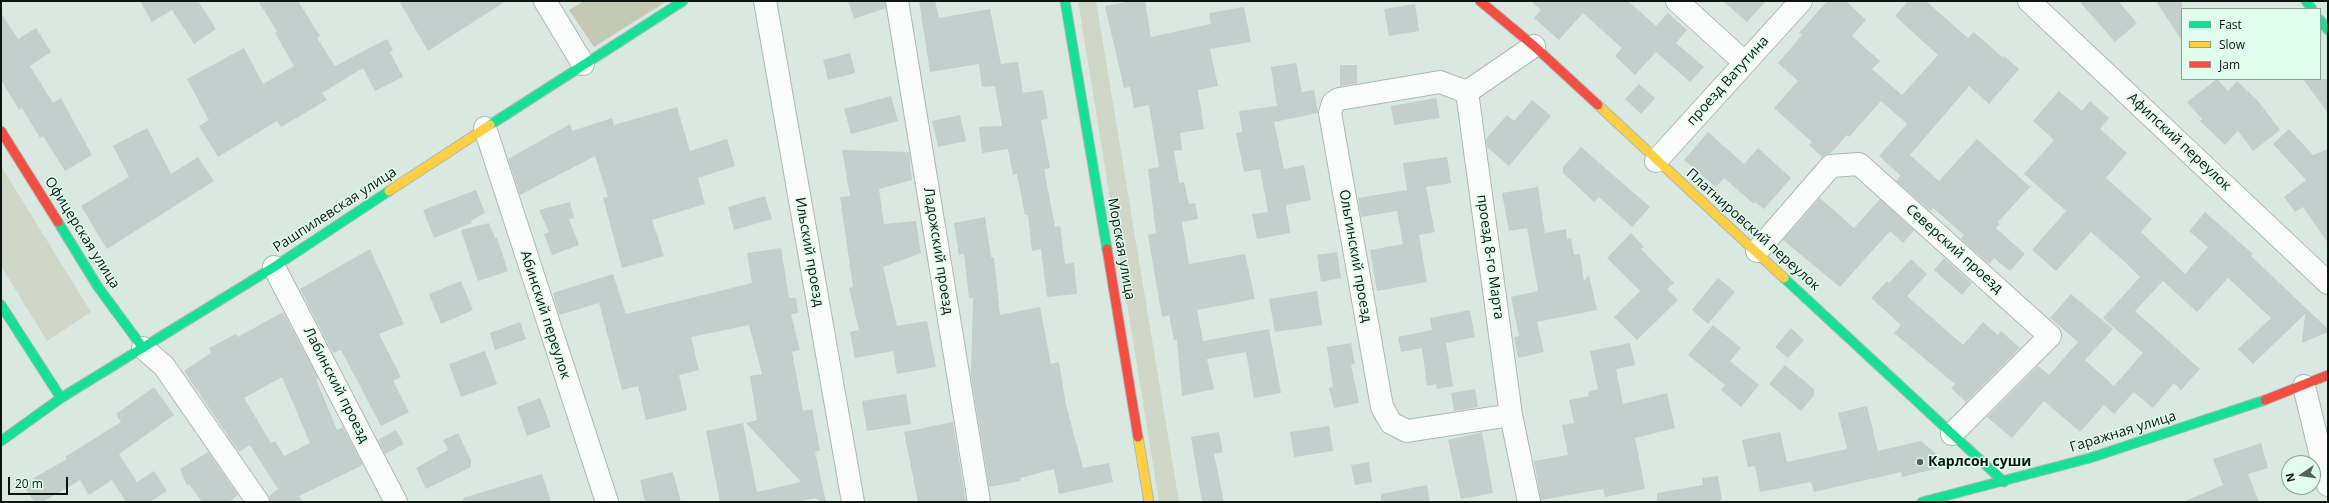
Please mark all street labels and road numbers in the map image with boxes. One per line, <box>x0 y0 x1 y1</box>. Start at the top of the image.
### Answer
street label: проезд Ватутина <box>1683 33 1773 129</box>
street label: Афипский переулок <box>2124 90 2234 194</box>
street label: Рашпилевская улица <box>270 164 400 256</box>
street label: Платнировский переулок <box>1683 165 1823 295</box>
street label: Офицерская улица <box>41 174 123 292</box>
street label: Ладожский проезд <box>920 186 956 316</box>
street label: Ольгинский проезд <box>1335 188 1375 324</box>
street label: проезд 8-го Марта <box>1473 193 1507 321</box>
street label: Ильский проезд <box>791 196 827 308</box>
street label: Морская улица <box>1104 197 1138 301</box>
street label: Северский проезд <box>1902 201 2006 297</box>
street label: Абинский переулок <box>516 249 574 381</box>
street label: Лабинский проезд <box>300 324 372 446</box>
street label: Гаражная улица <box>2068 408 2178 456</box>

